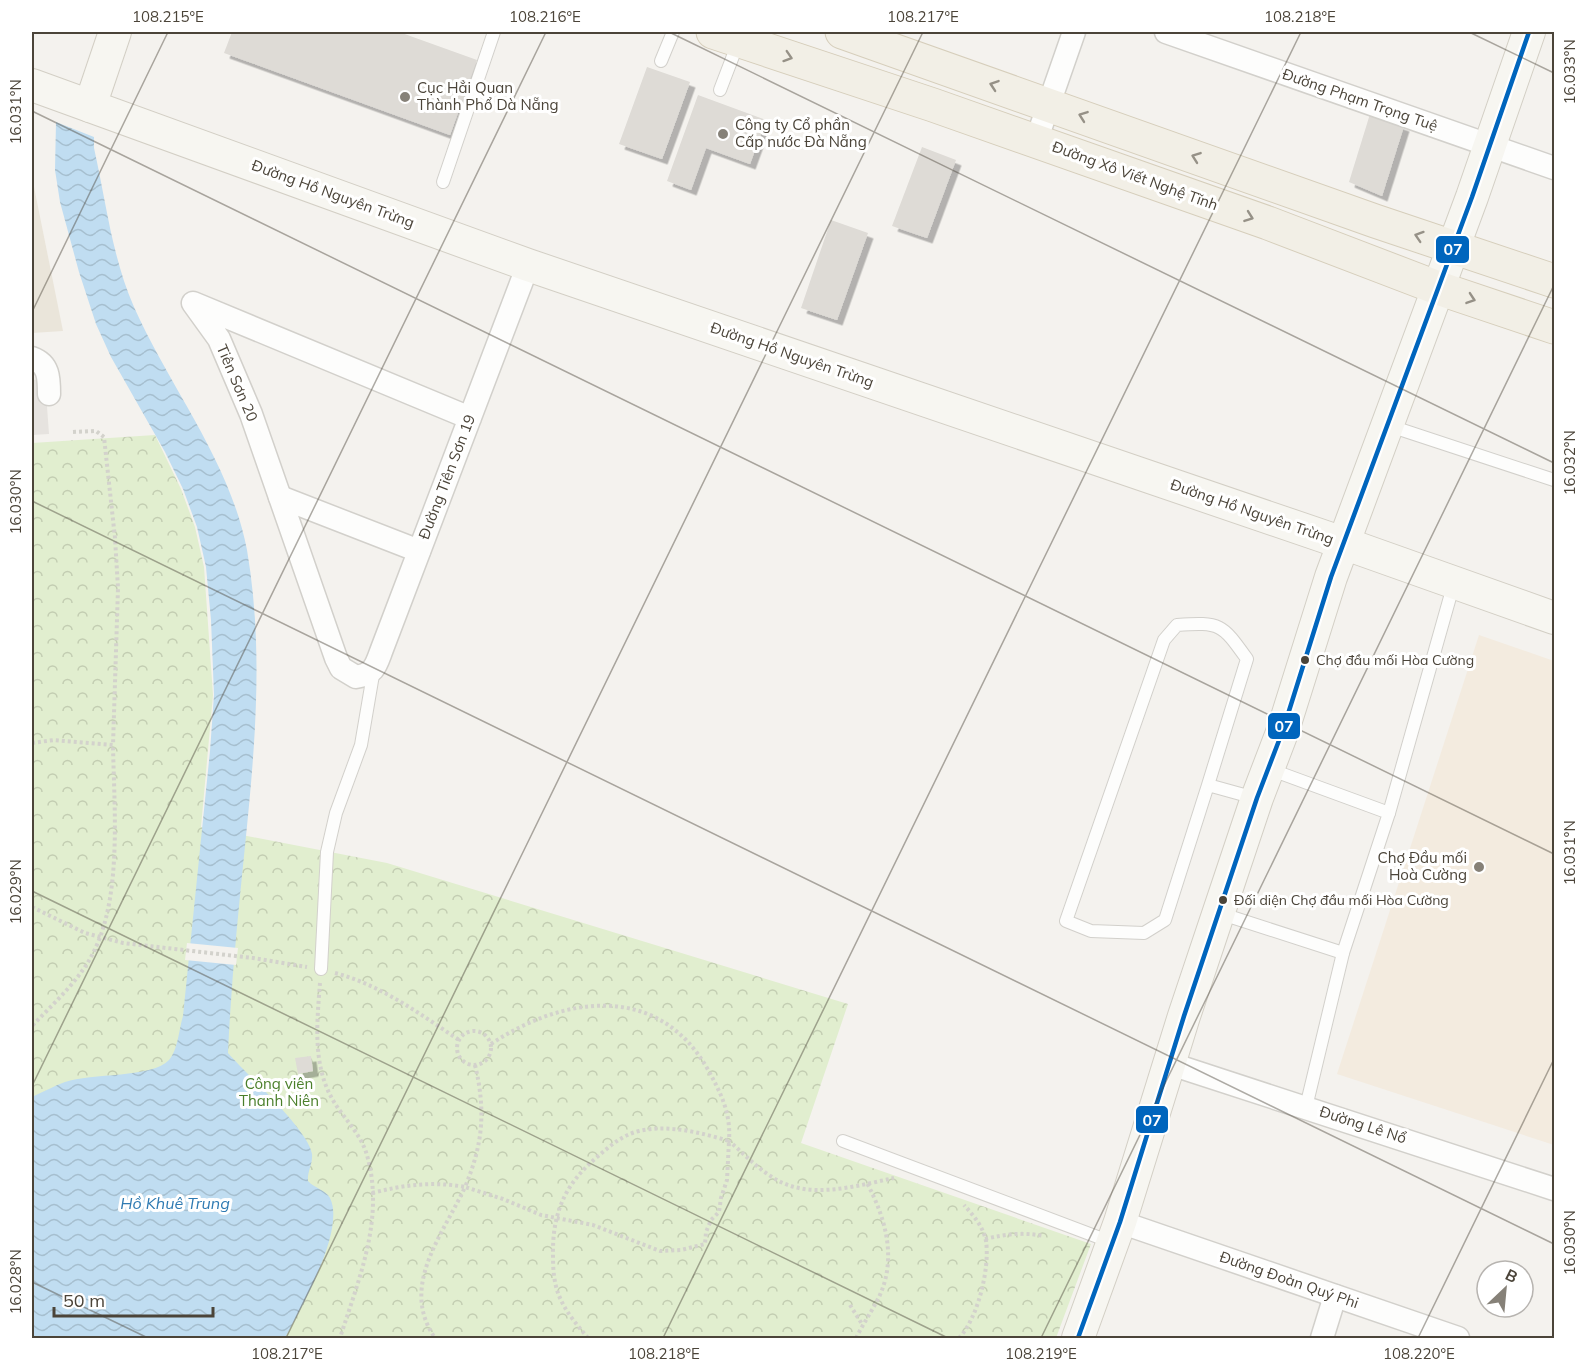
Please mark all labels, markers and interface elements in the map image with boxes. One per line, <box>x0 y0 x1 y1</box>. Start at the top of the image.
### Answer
text: 108.215°E <box>132 7 204 26</box>
text: 108.216°E <box>509 7 581 26</box>
text: 108.217°E <box>887 7 959 26</box>
text: 108.218°E <box>1264 7 1336 26</box>
text: 16.033°N <box>1560 39 1579 105</box>
one-way arrow <box>782 49 793 62</box>
street label: Đường Phạm Trọng Tuệ <box>1280 64 1440 135</box>
place label: Cục Hẳi Quan Thành Phổ Dà Nẵng <box>417 78 559 114</box>
text: 16.031°N <box>6 79 25 145</box>
one-way arrow <box>989 80 1000 93</box>
marker: Cục Hẳi Quan Thành Phổ Dà Nẵng <box>398 90 412 104</box>
one-way arrow <box>1078 111 1089 124</box>
place label: Công ty Cổ phần Cấp nước Đà Nẵng <box>735 115 867 151</box>
marker: Công ty Cổ phần Cấp nước Đà Nẵng <box>716 127 730 141</box>
street label: Đường Xô Viết Nghệ Tĩnh <box>1050 137 1221 214</box>
one-way arrow <box>1191 151 1202 164</box>
street label: Đường Hồ Nguyên Trừng <box>249 155 417 232</box>
one-way arrow <box>1243 209 1254 222</box>
one-way arrow <box>1414 231 1425 243</box>
line badge: 07 <box>1435 235 1470 264</box>
text: 07 <box>1443 239 1463 259</box>
one-way arrow <box>1465 292 1476 305</box>
street label: Đường Hồ Nguyên Trừng <box>708 318 876 391</box>
street label: Tiên Sơn 20 <box>213 341 262 424</box>
street label: Đường Tiên Sơn 19 <box>414 412 479 542</box>
text: 16.032°N <box>1560 430 1579 496</box>
text: 16.030°N <box>6 469 25 535</box>
street label: Đường Hồ Nguyên Trừng <box>1168 475 1336 548</box>
place label: Chợ đầu mối Hòa Cường <box>1316 651 1474 669</box>
marker: Chợ đầu mối Hòa Cường <box>1299 654 1311 666</box>
line badge: 07 <box>1267 712 1301 740</box>
text: 07 <box>1274 716 1294 736</box>
text: 16.031°N <box>1560 820 1579 886</box>
place label: Chợ Đầu mối Hoà Cường <box>1377 848 1467 884</box>
text: 16.029°N <box>6 859 25 925</box>
marker: Chợ Đầu mối Hoà Cường <box>1472 860 1486 874</box>
place label: Đối diện Chợ đầu mối Hòa Cường <box>1234 891 1449 909</box>
marker: Đối diện Chợ đầu mối Hòa Cường <box>1217 894 1229 906</box>
park label: Công viên Thanh Niên <box>239 1074 319 1110</box>
street label: Đường Lê Nổ <box>1317 1102 1409 1147</box>
line badge: 07 <box>1135 1105 1169 1134</box>
text: 07 <box>1142 1110 1162 1130</box>
water label: Hồ Khuê Trung <box>120 1193 230 1213</box>
text: 16.030°N <box>1560 1210 1579 1276</box>
street label: Đường Đoàn Quý Phi <box>1217 1247 1361 1312</box>
text: 16.028°N <box>6 1249 25 1315</box>
north arrow <box>1475 1259 1535 1319</box>
text: B <box>1502 1264 1521 1287</box>
scale bar <box>54 1280 213 1318</box>
text: 50 m <box>63 1289 105 1312</box>
text: 108.217°E <box>251 1344 323 1363</box>
text: 108.218°E <box>628 1344 700 1363</box>
text: 108.219°E <box>1005 1344 1077 1363</box>
text: 108.220°E <box>1383 1344 1455 1363</box>

